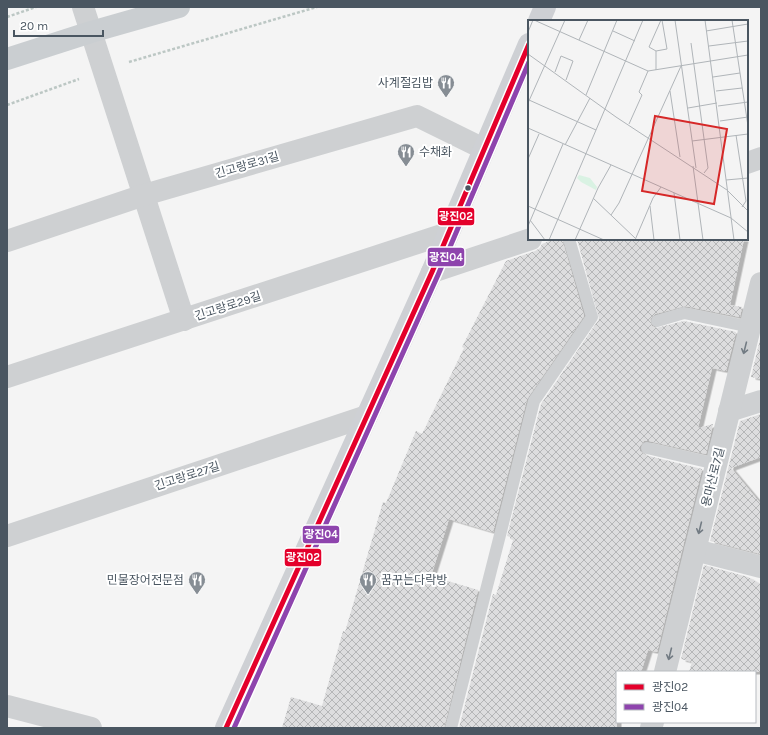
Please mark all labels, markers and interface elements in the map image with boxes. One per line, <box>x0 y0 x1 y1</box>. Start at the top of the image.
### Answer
scale bar <box>14 12 103 38</box>
text: 20 m <box>20 19 48 33</box>
inset map <box>528 20 748 240</box>
restaurant icon: 사계절김밥 <box>436 73 456 98</box>
place label: 사계절김밥 <box>378 76 433 90</box>
restaurant icon: 수채화 <box>396 142 416 167</box>
place label: 수채화 <box>419 145 452 159</box>
street label: 긴고랑로31길 <box>213 149 281 181</box>
unlabelled marker <box>463 183 473 193</box>
line badge: 광진02 <box>437 207 475 226</box>
text: 광진02 <box>439 210 473 223</box>
line badge: 광진04 <box>427 247 465 267</box>
text: 광진04 <box>429 251 463 264</box>
street label: 긴고랑로29길 <box>193 289 263 323</box>
one-way arrow <box>740 341 748 354</box>
street label: 용마산로7길 <box>699 446 727 508</box>
street label: 긴고랑로27길 <box>153 459 221 493</box>
one-way arrow <box>696 521 704 534</box>
line badge: 광진04 <box>302 525 340 544</box>
text: 광진04 <box>304 528 338 541</box>
line badge: 광진02 <box>284 548 322 567</box>
text: 광진02 <box>286 551 320 564</box>
restaurant icon: 민물장어전문점 <box>187 570 207 595</box>
restaurant icon: 꿈꾸는다락방 <box>358 570 378 595</box>
place label: 민물장어전문점 <box>107 573 184 587</box>
place label: 꿈꾸는다락방 <box>381 573 447 587</box>
one-way arrow <box>665 648 673 661</box>
legend <box>616 671 756 723</box>
text: 광진02 <box>652 680 688 694</box>
text: 광진04 <box>652 700 688 714</box>

